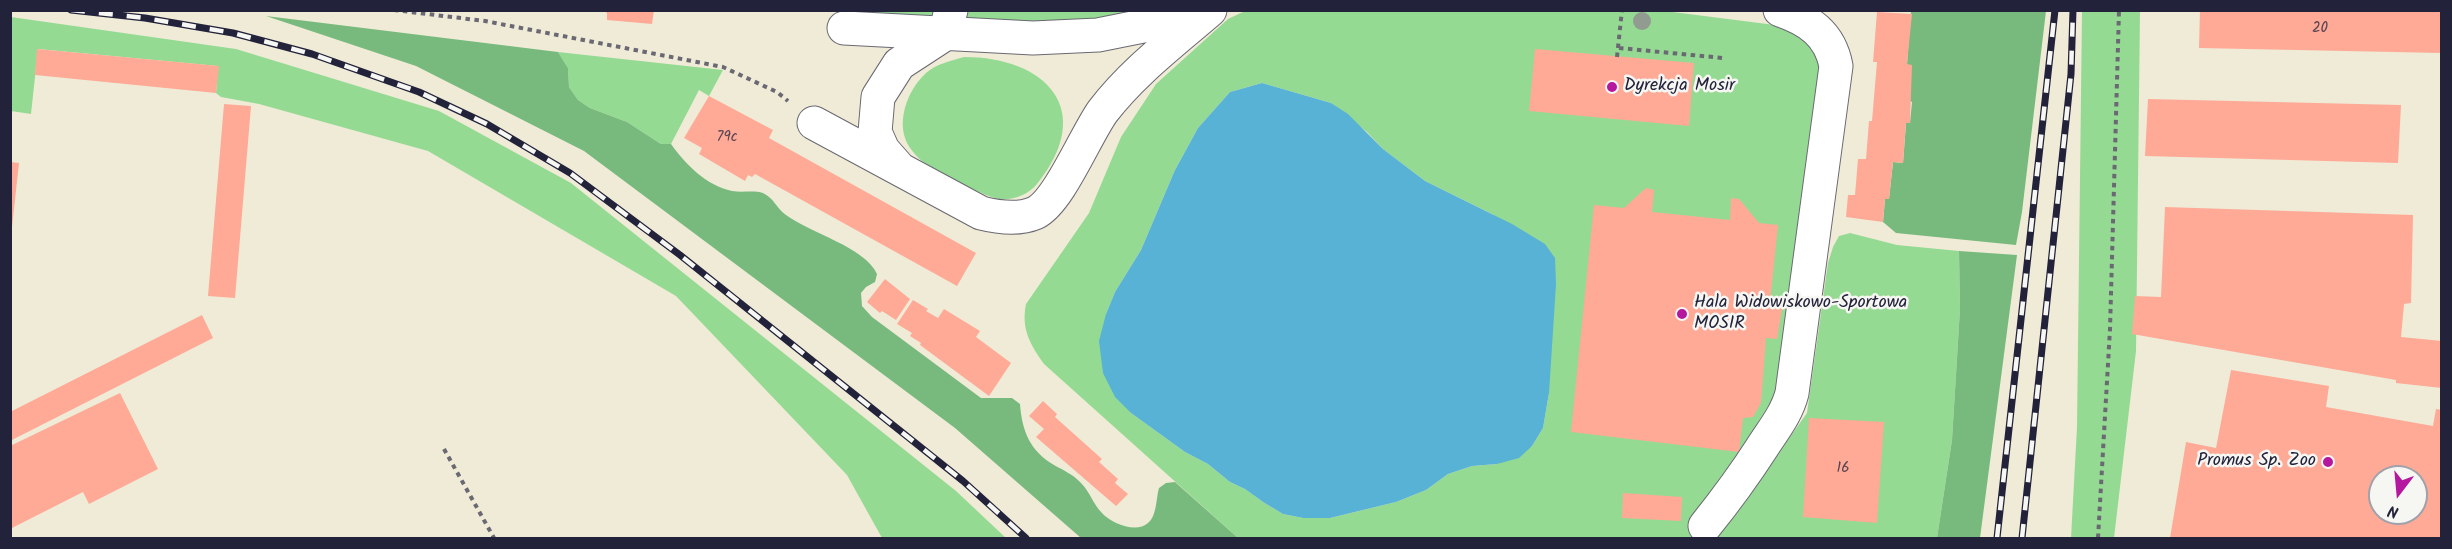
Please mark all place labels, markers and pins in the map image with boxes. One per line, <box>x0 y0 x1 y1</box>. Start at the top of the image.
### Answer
place label: Dyrekcja Mosir <box>1624 76 1735 98</box>
marker: Dyrekcja Mosir <box>1605 80 1619 94</box>
place label: Hala Widowiskowo-Sportowa MOSIR <box>1694 293 1907 336</box>
marker: Hala Widowiskowo-Sportowa MOSIR <box>1675 307 1689 321</box>
place label: Promus Sp. Zoo <box>2197 451 2316 473</box>
marker: Promus Sp. Zoo <box>2321 455 2335 469</box>

